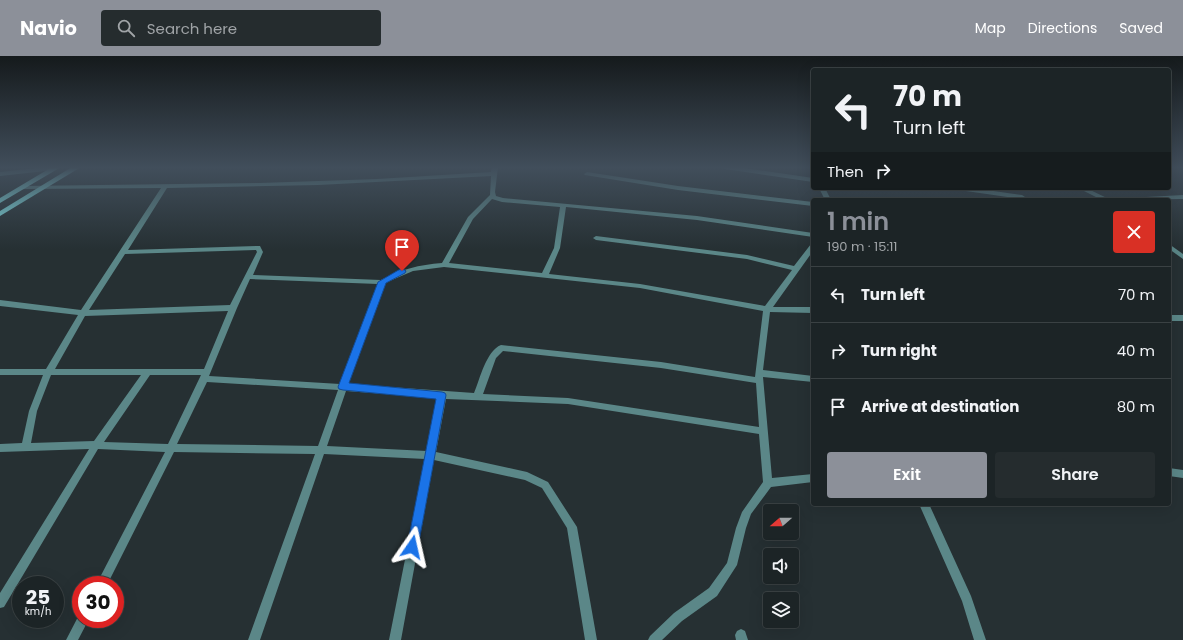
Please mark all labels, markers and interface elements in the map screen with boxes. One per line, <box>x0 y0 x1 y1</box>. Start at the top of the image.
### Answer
search box <box>101 10 381 46</box>
text: Navio <box>20 15 77 42</box>
icon: search <box>115 17 137 39</box>
text: Search here <box>147 18 237 39</box>
text: Map <box>975 18 1006 38</box>
text: Directions <box>1028 18 1097 38</box>
text: Saved <box>1119 18 1163 38</box>
text: 70 m <box>893 77 962 116</box>
icon: left <box>827 84 879 136</box>
text: Turn left <box>893 115 965 140</box>
icon: right <box>872 160 894 182</box>
text: Then <box>827 161 864 182</box>
text: 1 min <box>827 205 889 238</box>
button: close <box>1113 211 1155 253</box>
pin <box>385 230 419 271</box>
icon: arrive <box>391 236 413 258</box>
text: 190 m · 15:11 <box>827 237 898 256</box>
icon: left <box>827 284 849 306</box>
text: Turn left <box>861 284 925 305</box>
text: 70 m <box>1118 284 1155 305</box>
icon: right <box>827 340 849 362</box>
text: Turn right <box>861 340 937 361</box>
text: 40 m <box>1117 340 1155 361</box>
icon: arrive <box>827 396 849 418</box>
text: Arrive at destination <box>861 396 1019 417</box>
text: 80 m <box>1117 396 1155 417</box>
button: Exit <box>827 452 987 498</box>
button: Share <box>995 452 1155 498</box>
north arrow <box>763 504 799 540</box>
map controls <box>763 504 799 628</box>
position arrow <box>391 526 433 568</box>
button: sound <box>763 548 799 584</box>
speed limit sign: 30 <box>72 576 124 628</box>
text: 25 <box>26 583 50 611</box>
button: layers <box>763 592 799 628</box>
text: km/h <box>25 604 51 619</box>

